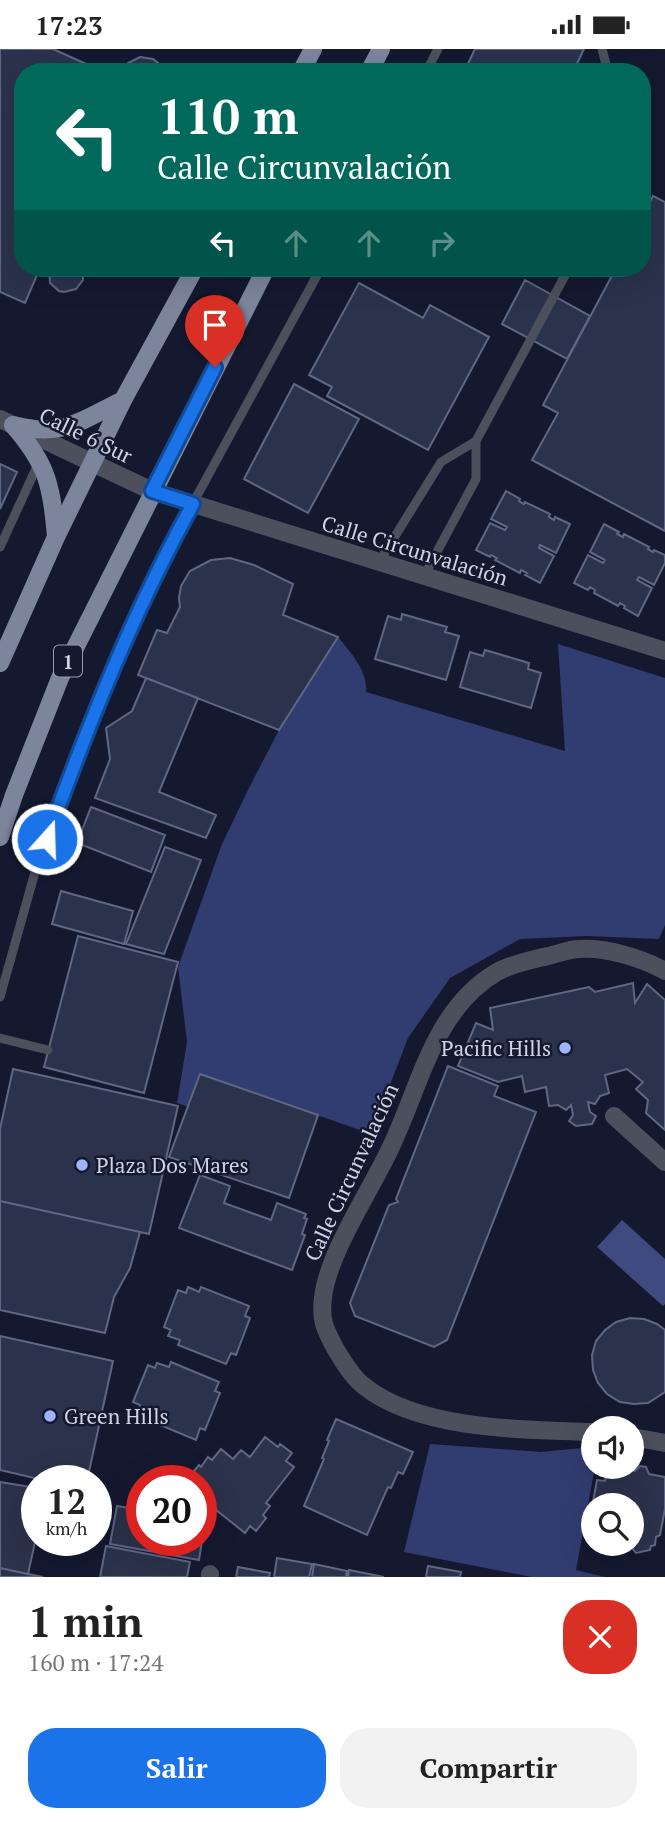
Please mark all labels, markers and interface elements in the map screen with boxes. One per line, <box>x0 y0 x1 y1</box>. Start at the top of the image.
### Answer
text: 17:23 <box>35 8 103 42</box>
text: 110 m <box>157 83 299 148</box>
icon: left <box>42 91 133 182</box>
text: Calle Circunvalación <box>157 146 451 188</box>
icon: left <box>204 224 242 262</box>
icon: ahead <box>277 224 315 262</box>
icon: ahead <box>350 224 388 262</box>
icon: right <box>423 224 461 262</box>
pin <box>185 295 245 367</box>
icon: arrive <box>196 306 234 344</box>
street label: Calle 6 Sur <box>35 400 137 470</box>
street label: Calle Circunvalación <box>319 508 512 592</box>
road number: 1 <box>54 645 82 677</box>
position arrow <box>10 802 84 876</box>
place label: Pacific Hills <box>441 1034 551 1062</box>
marker: Pacific Hills <box>557 1040 573 1056</box>
street label: Calle Circunvalación <box>298 1078 405 1265</box>
place label: Plaza Dos Mares <box>96 1151 249 1179</box>
marker: Plaza Dos Mares <box>74 1157 90 1173</box>
place label: Green Hills <box>64 1402 169 1430</box>
marker: Green Hills <box>42 1408 58 1424</box>
map controls <box>581 1416 644 1556</box>
button: sound <box>581 1416 644 1479</box>
speed limit sign: 20 <box>126 1465 217 1556</box>
text: 12 <box>47 1478 86 1524</box>
button: search <box>581 1493 644 1556</box>
text: km/h <box>46 1516 87 1540</box>
text: 1 min <box>28 1593 143 1649</box>
button: close <box>563 1600 637 1674</box>
text: 160 m · 17:24 <box>28 1647 163 1678</box>
button: Salir <box>28 1728 326 1808</box>
button: Compartir <box>340 1728 637 1808</box>

